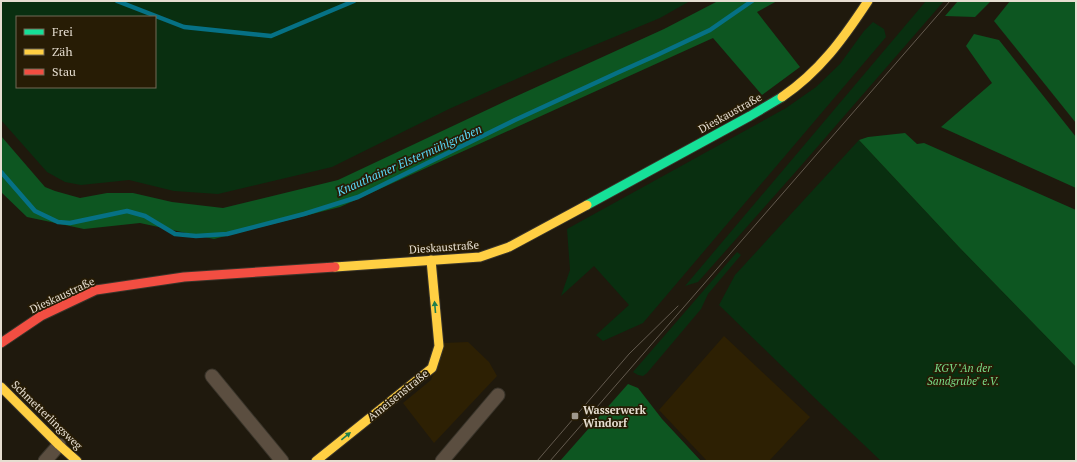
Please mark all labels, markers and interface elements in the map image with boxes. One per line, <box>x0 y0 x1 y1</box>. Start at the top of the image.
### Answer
legend <box>16 16 156 88</box>
text: Frei <box>52 24 73 39</box>
text: Zäh <box>52 44 72 59</box>
text: Stau <box>52 64 76 79</box>
street label: Dieskaustraße <box>696 90 764 136</box>
water label: Knauthainer Elstermühlgraben <box>333 121 484 199</box>
street label: Dieskaustraße <box>409 238 480 256</box>
street label: Dieskaustraße <box>27 274 97 316</box>
one-way arrow <box>432 301 439 313</box>
park label: KGV "An der Sandgrube" e.V. <box>927 361 999 388</box>
street label: Ameisenstraße <box>365 366 431 424</box>
street label: Schmetterlingsweg <box>9 378 86 453</box>
place label: Wasserwerk Windorf <box>583 403 647 430</box>
marker: Wasserwerk Windorf <box>570 411 580 421</box>
one-way arrow <box>341 432 352 441</box>

